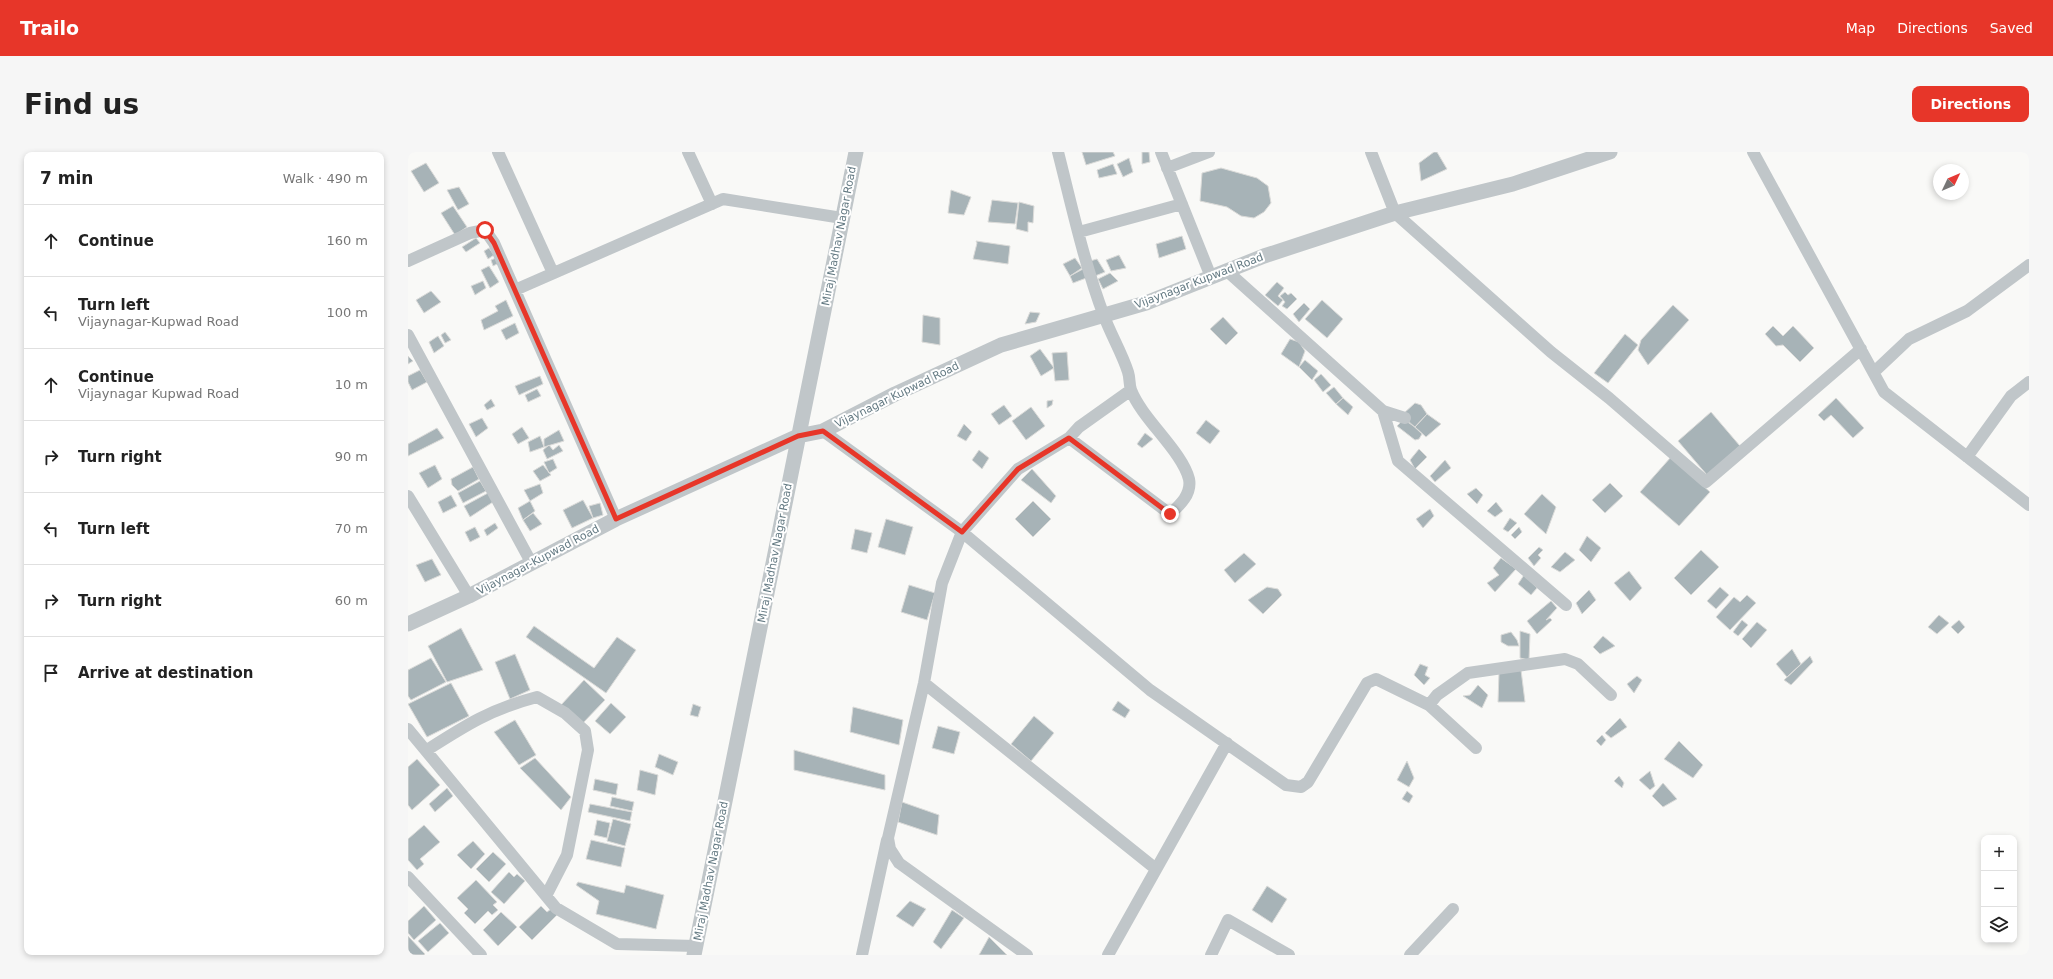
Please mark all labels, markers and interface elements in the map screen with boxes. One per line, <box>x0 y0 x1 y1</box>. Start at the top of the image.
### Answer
text: Trailo <box>20 17 79 39</box>
text: Map <box>1846 20 1875 36</box>
text: Directions <box>1897 20 1968 36</box>
text: Saved <box>1990 20 2033 36</box>
button: Directions <box>1912 86 2029 122</box>
text: Find us <box>24 88 139 121</box>
north arrow <box>1933 164 1969 200</box>
street label: Miraj Madhav Nagar Road <box>819 165 859 307</box>
text: 7 min <box>40 168 93 188</box>
text: Walk · 490 m <box>283 171 368 186</box>
route start <box>476 221 494 239</box>
icon: ahead <box>40 230 62 252</box>
text: Continue <box>78 232 154 250</box>
text: 160 m <box>326 233 368 248</box>
street label: Vijaynagar Kupwad Road <box>1133 250 1265 312</box>
text: Turn left <box>78 296 150 314</box>
icon: left <box>40 302 62 324</box>
text: 100 m <box>326 305 368 320</box>
text: Vijaynagar-Kupwad Road <box>78 314 239 329</box>
street label: Vijaynagar Kupwad Road <box>833 359 961 431</box>
text: Continue <box>78 368 154 386</box>
icon: ahead <box>40 374 62 396</box>
text: 10 m <box>335 377 368 392</box>
text: Vijaynagar Kupwad Road <box>78 386 239 401</box>
icon: right <box>40 446 62 468</box>
text: Turn right <box>78 448 162 466</box>
text: 90 m <box>335 449 368 464</box>
street label: Miraj Madhav Nagar Road <box>755 482 795 624</box>
route end <box>1161 505 1179 523</box>
icon: left <box>40 518 62 540</box>
text: Turn left <box>78 520 150 538</box>
text: 70 m <box>335 521 368 536</box>
street label: Vijaynagar-Kupwad Road <box>475 522 601 598</box>
icon: right <box>40 590 62 612</box>
text: Turn right <box>78 592 162 610</box>
text: 60 m <box>335 593 368 608</box>
icon: arrive <box>40 662 62 684</box>
text: Arrive at destination <box>78 664 253 682</box>
street label: Miraj Madhav Nagar Road <box>691 800 731 942</box>
map controls <box>1981 835 2017 943</box>
button: + <box>1981 835 2017 871</box>
button: − <box>1981 871 2017 907</box>
button: layers <box>1981 907 2017 943</box>

